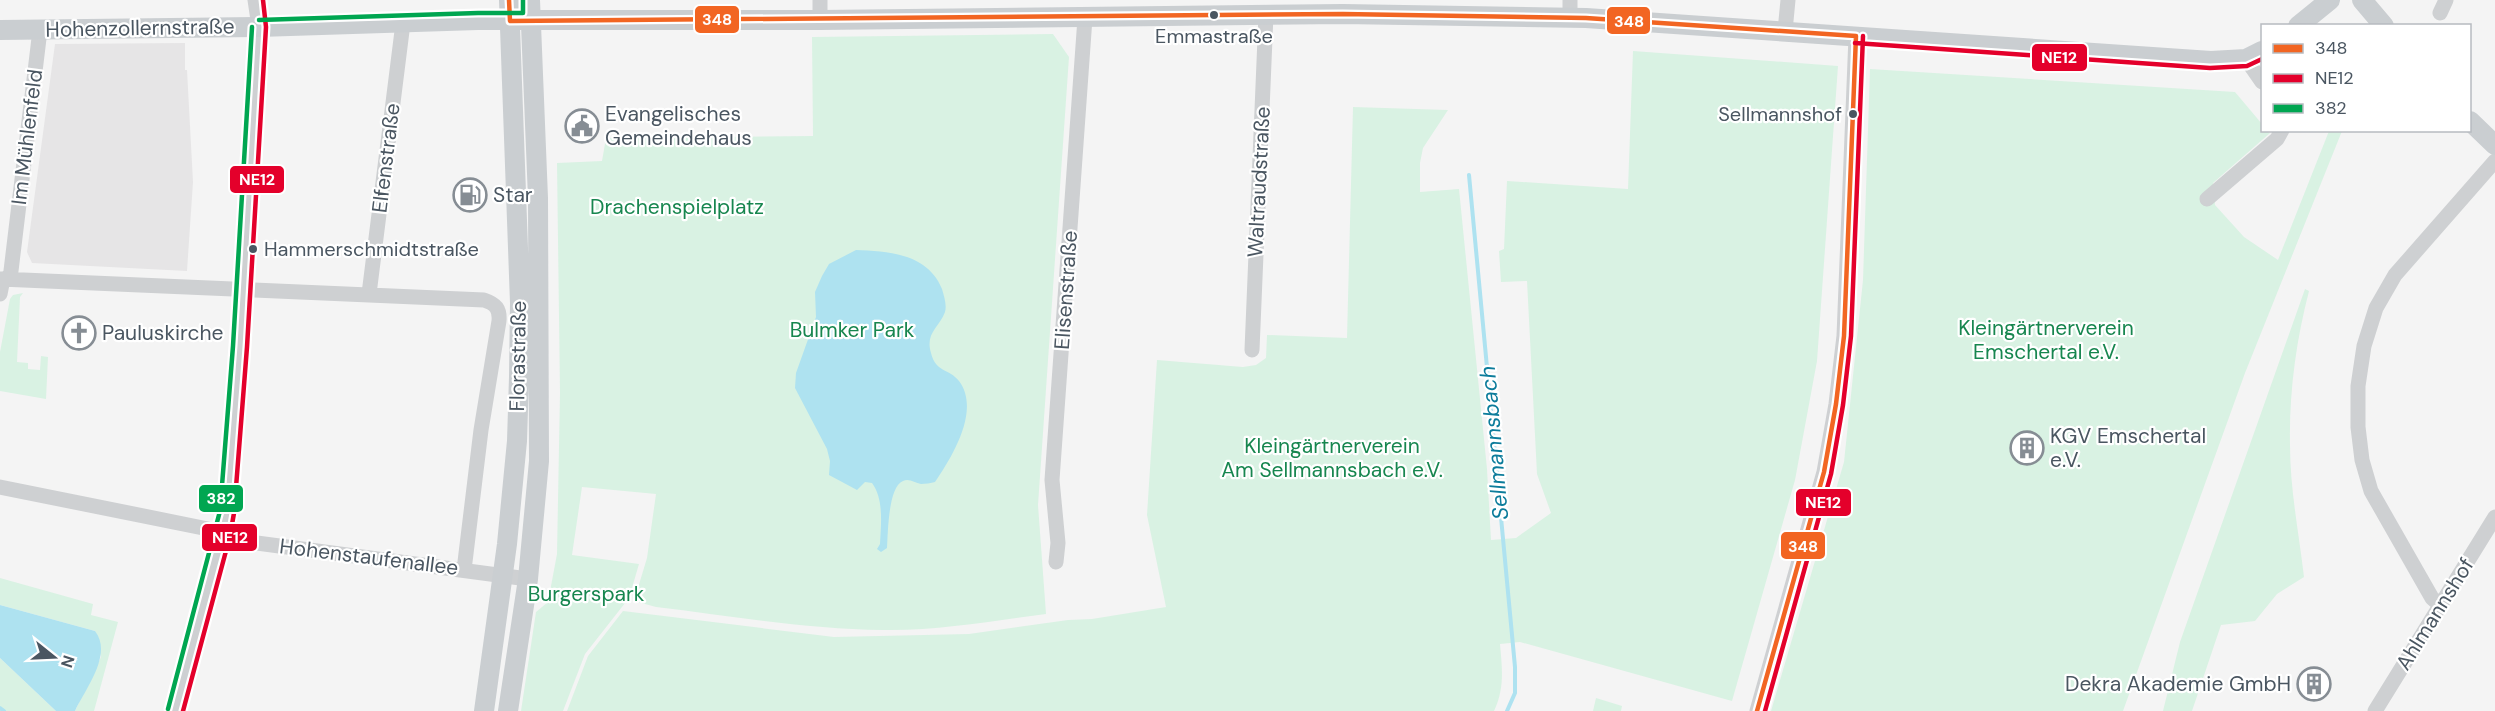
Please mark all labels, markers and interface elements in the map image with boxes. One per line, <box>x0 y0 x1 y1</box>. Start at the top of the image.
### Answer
line badge: 348 <box>694 5 740 34</box>
line badge: 348 <box>1606 6 1651 35</box>
text: 348 <box>702 9 732 30</box>
marker: Emmastraße <box>1208 9 1220 21</box>
text: 348 <box>1614 11 1644 32</box>
street label: Hohenzollernstraße <box>45 12 235 44</box>
place label: Emmastraße <box>1155 23 1273 49</box>
legend <box>2261 24 2471 132</box>
text: 348 <box>2315 36 2348 60</box>
line badge: NE12 <box>2031 43 2088 72</box>
text: NE12 <box>2041 47 2077 68</box>
text: NE12 <box>2315 66 2354 90</box>
street label: Im Mühlenfeld <box>5 68 49 206</box>
text: 382 <box>2315 96 2347 120</box>
place label: Evangelisches Gemeindehaus <box>605 100 752 152</box>
place label: Sellmannshof <box>1718 101 1842 127</box>
street label: Elfenstraße <box>365 102 407 214</box>
street label: Waltraudstraße <box>1241 106 1277 258</box>
public building icon: Evangelisches Gemeindehaus <box>564 108 600 144</box>
marker: Sellmannshof <box>1847 108 1859 120</box>
line badge: NE12 <box>229 165 285 194</box>
text: NE12 <box>239 169 275 190</box>
fuel station icon: Star <box>452 177 488 213</box>
place label: Star <box>493 181 533 209</box>
park label: Drachenspielplatz <box>590 193 764 221</box>
street label: Elisenstraße <box>1048 230 1084 350</box>
place label: Hammerschmidtstraße <box>264 236 479 262</box>
marker: Hammerschmidtstraße <box>247 243 259 255</box>
street label: Florastraße <box>503 300 533 412</box>
park label: Kleingärtnerverein Emschertal e.V. <box>1958 314 2134 366</box>
church icon: Pauluskirche <box>61 315 97 351</box>
park label: Bulmker Park <box>790 316 915 344</box>
place label: Pauluskirche <box>102 319 223 347</box>
water label: Sellmannsbach <box>1473 365 1515 521</box>
place label: KGV Emschertal e.V. <box>2050 422 2206 474</box>
building icon: KGV Emschertal e.V. <box>2009 430 2045 466</box>
park label: Kleingärtnerverein Am Sellmannsbach e.V. <box>1221 432 1443 484</box>
line badge: 382 <box>198 484 244 513</box>
text: 382 <box>207 488 235 509</box>
line badge: NE12 <box>1795 488 1852 517</box>
text: NE12 <box>1805 492 1841 513</box>
line badge: NE12 <box>201 523 258 552</box>
text: NE12 <box>212 527 248 548</box>
line badge: 348 <box>1780 531 1826 560</box>
street label: Hohenstaufenallee <box>278 532 460 582</box>
text: 348 <box>1788 536 1818 557</box>
street label: Ahlmannshof <box>2389 553 2481 675</box>
park label: Burgerspark <box>528 580 645 608</box>
north arrow <box>24 627 84 687</box>
text: N <box>56 653 80 670</box>
building icon: Dekra Akademie GmbH <box>2296 666 2332 702</box>
place label: Dekra Akademie GmbH <box>2065 670 2291 698</box>

